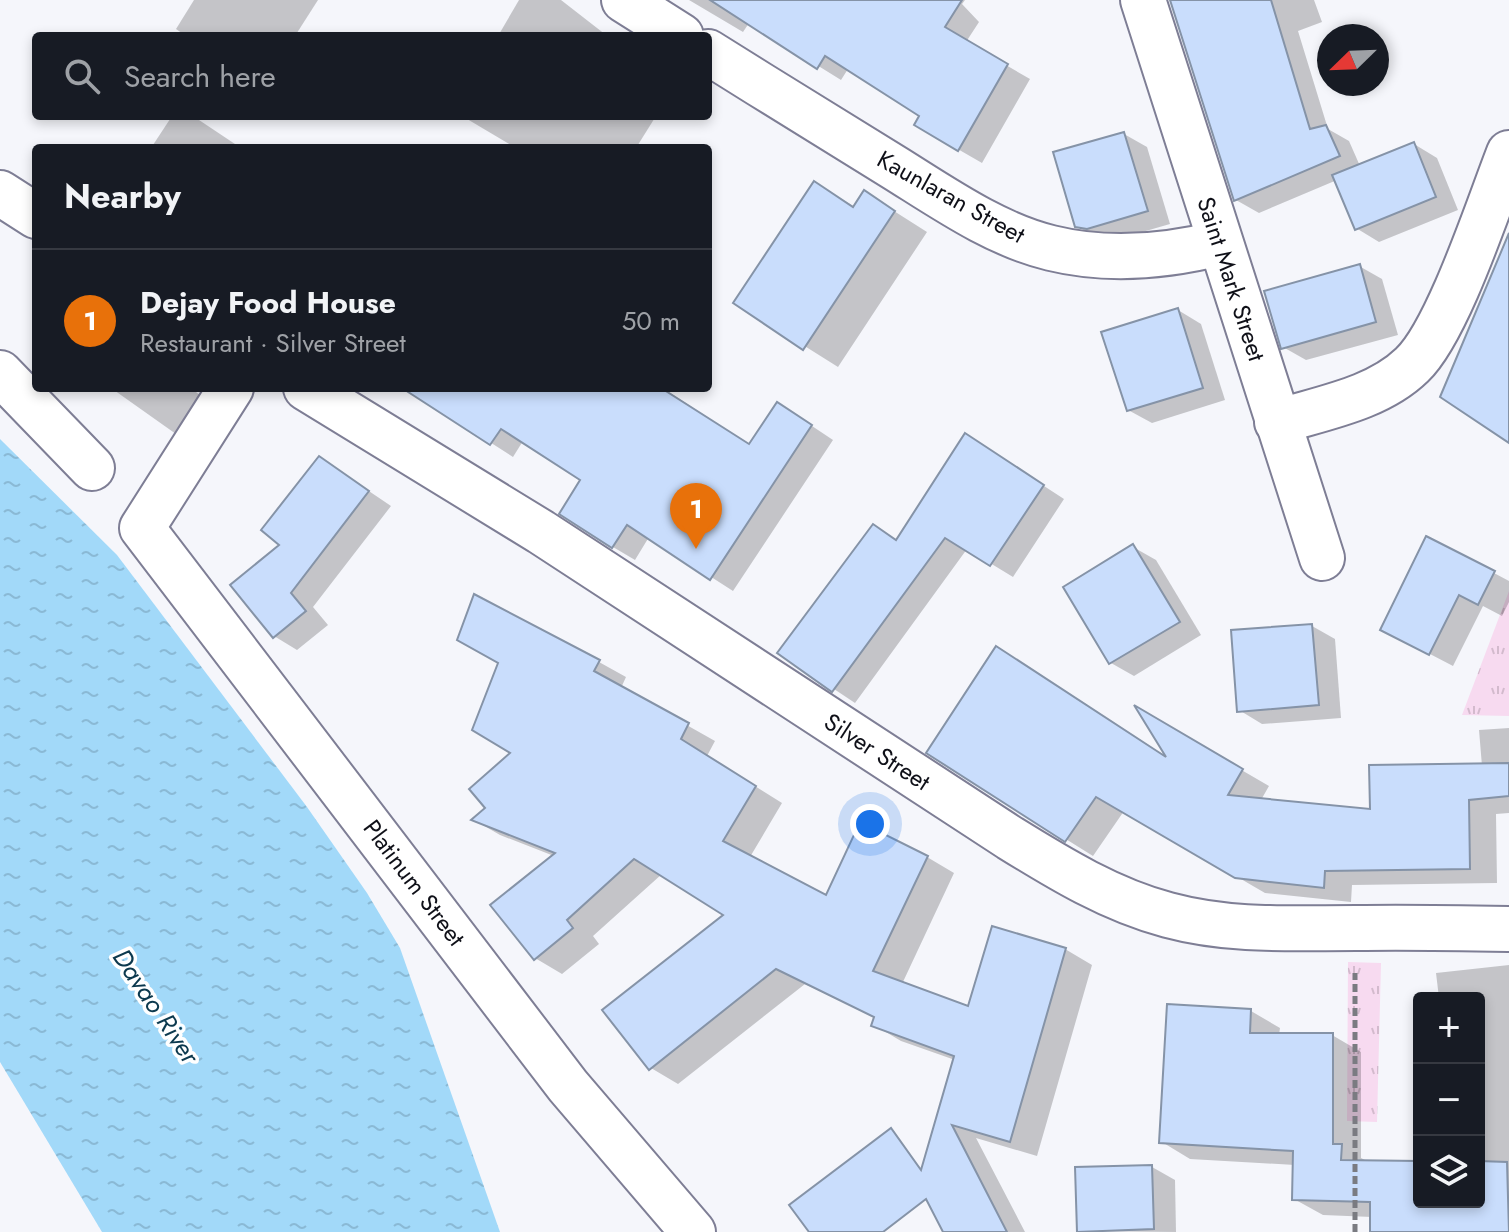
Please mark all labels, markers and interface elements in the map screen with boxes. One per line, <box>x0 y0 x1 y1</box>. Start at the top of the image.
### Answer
north arrow <box>1317 24 1389 96</box>
search box <box>32 32 712 120</box>
icon: search <box>60 54 104 98</box>
text: Search here <box>124 55 276 98</box>
street label: Kaunlaran Street <box>871 141 1032 252</box>
text: Nearby <box>64 172 181 221</box>
street label: Saint Mark Street <box>1188 192 1275 366</box>
text: Dejay Food House <box>140 281 396 324</box>
text: 1 <box>83 302 97 340</box>
text: 50 m <box>622 302 680 340</box>
text: Restaurant · Silver Street <box>140 324 406 362</box>
pin: 1 <box>670 483 722 549</box>
street label: Silver Street <box>817 704 937 799</box>
your location <box>850 804 890 844</box>
street label: Platinum Street <box>355 812 474 954</box>
water label: Davao River <box>103 941 209 1072</box>
map controls <box>1413 992 1485 1208</box>
button: + <box>1413 992 1485 1064</box>
button: − <box>1413 1064 1485 1136</box>
button: layers <box>1413 1136 1485 1208</box>

